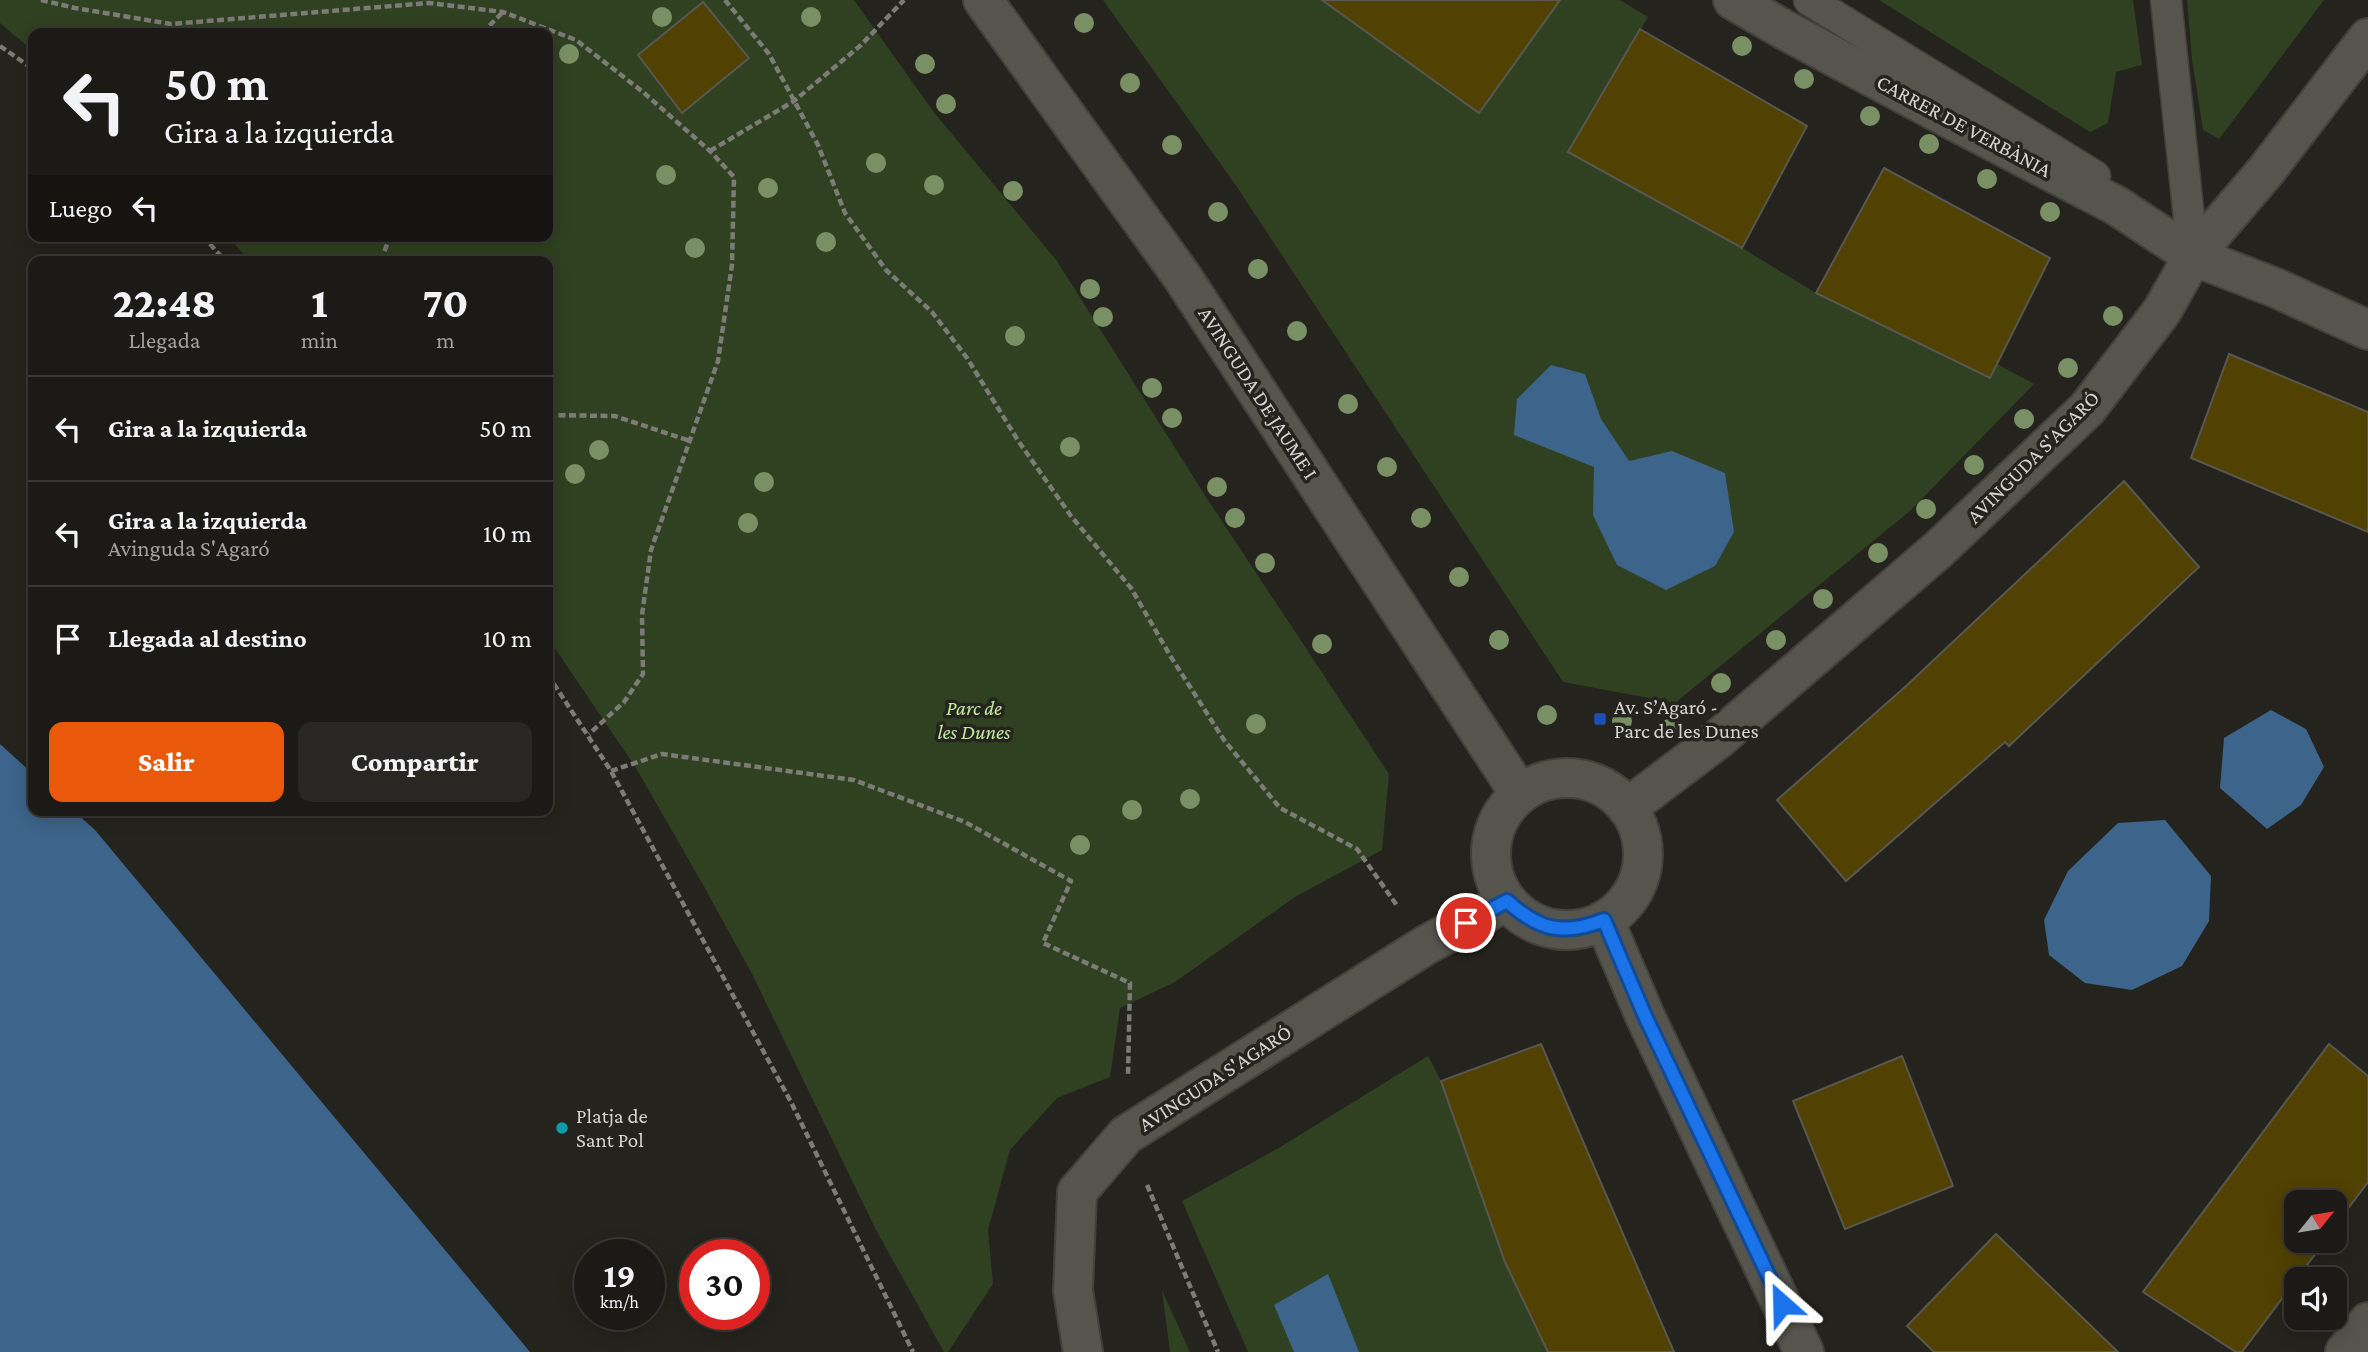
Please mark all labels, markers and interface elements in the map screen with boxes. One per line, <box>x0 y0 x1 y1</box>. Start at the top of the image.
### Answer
icon: left <box>49 56 140 147</box>
text: 50 m <box>164 56 269 111</box>
street label: CARRER DE VERBÀNIA <box>1873 70 2055 182</box>
text: Gira a la izquierda <box>164 114 394 150</box>
icon: left <box>126 189 164 227</box>
text: Luego <box>49 194 112 223</box>
text: 22:48 <box>112 279 216 326</box>
text: 1 <box>311 279 328 326</box>
text: 70 <box>422 279 469 326</box>
street label: AVINGUDA DE JAUME I <box>1193 302 1323 484</box>
text: Llegada <box>128 327 200 353</box>
text: min <box>301 327 338 353</box>
text: m <box>436 327 455 353</box>
street label: AVINGUDA S'AGARÓ <box>1962 386 2104 528</box>
icon: left <box>49 410 87 448</box>
text: Gira a la izquierda <box>108 414 307 443</box>
text: 50 m <box>479 414 532 443</box>
text: Gira a la izquierda <box>108 506 307 535</box>
icon: left <box>49 515 87 553</box>
text: 10 m <box>483 519 532 548</box>
text: Avinguda S'Agaró <box>108 535 270 561</box>
icon: arrive <box>49 620 87 658</box>
text: Llegada al destino <box>108 624 307 653</box>
text: 10 m <box>483 624 532 653</box>
place label: Av. S’Agaró - Parc de les Dunes <box>1614 695 1759 743</box>
park label: Parc de les Dunes <box>937 696 1011 744</box>
marker: Av. S’Agaró - Parc de les Dunes <box>1592 711 1608 727</box>
button: Salir <box>49 722 284 802</box>
button: Compartir <box>298 722 532 802</box>
pin <box>1436 893 1496 953</box>
icon: arrive <box>1447 904 1485 942</box>
street label: AVINGUDA S'AGARÓ <box>1134 1020 1296 1136</box>
place label: Platja de Sant Pol <box>576 1104 648 1152</box>
marker: Platja de Sant Pol <box>554 1120 570 1136</box>
north arrow <box>2284 1190 2347 1253</box>
map controls <box>2284 1190 2347 1330</box>
speed limit sign: 30 <box>679 1239 770 1330</box>
text: 19 <box>603 1256 636 1295</box>
position arrow <box>1745 1267 1819 1341</box>
button: sound <box>2284 1267 2347 1330</box>
text: km/h <box>600 1292 639 1312</box>

